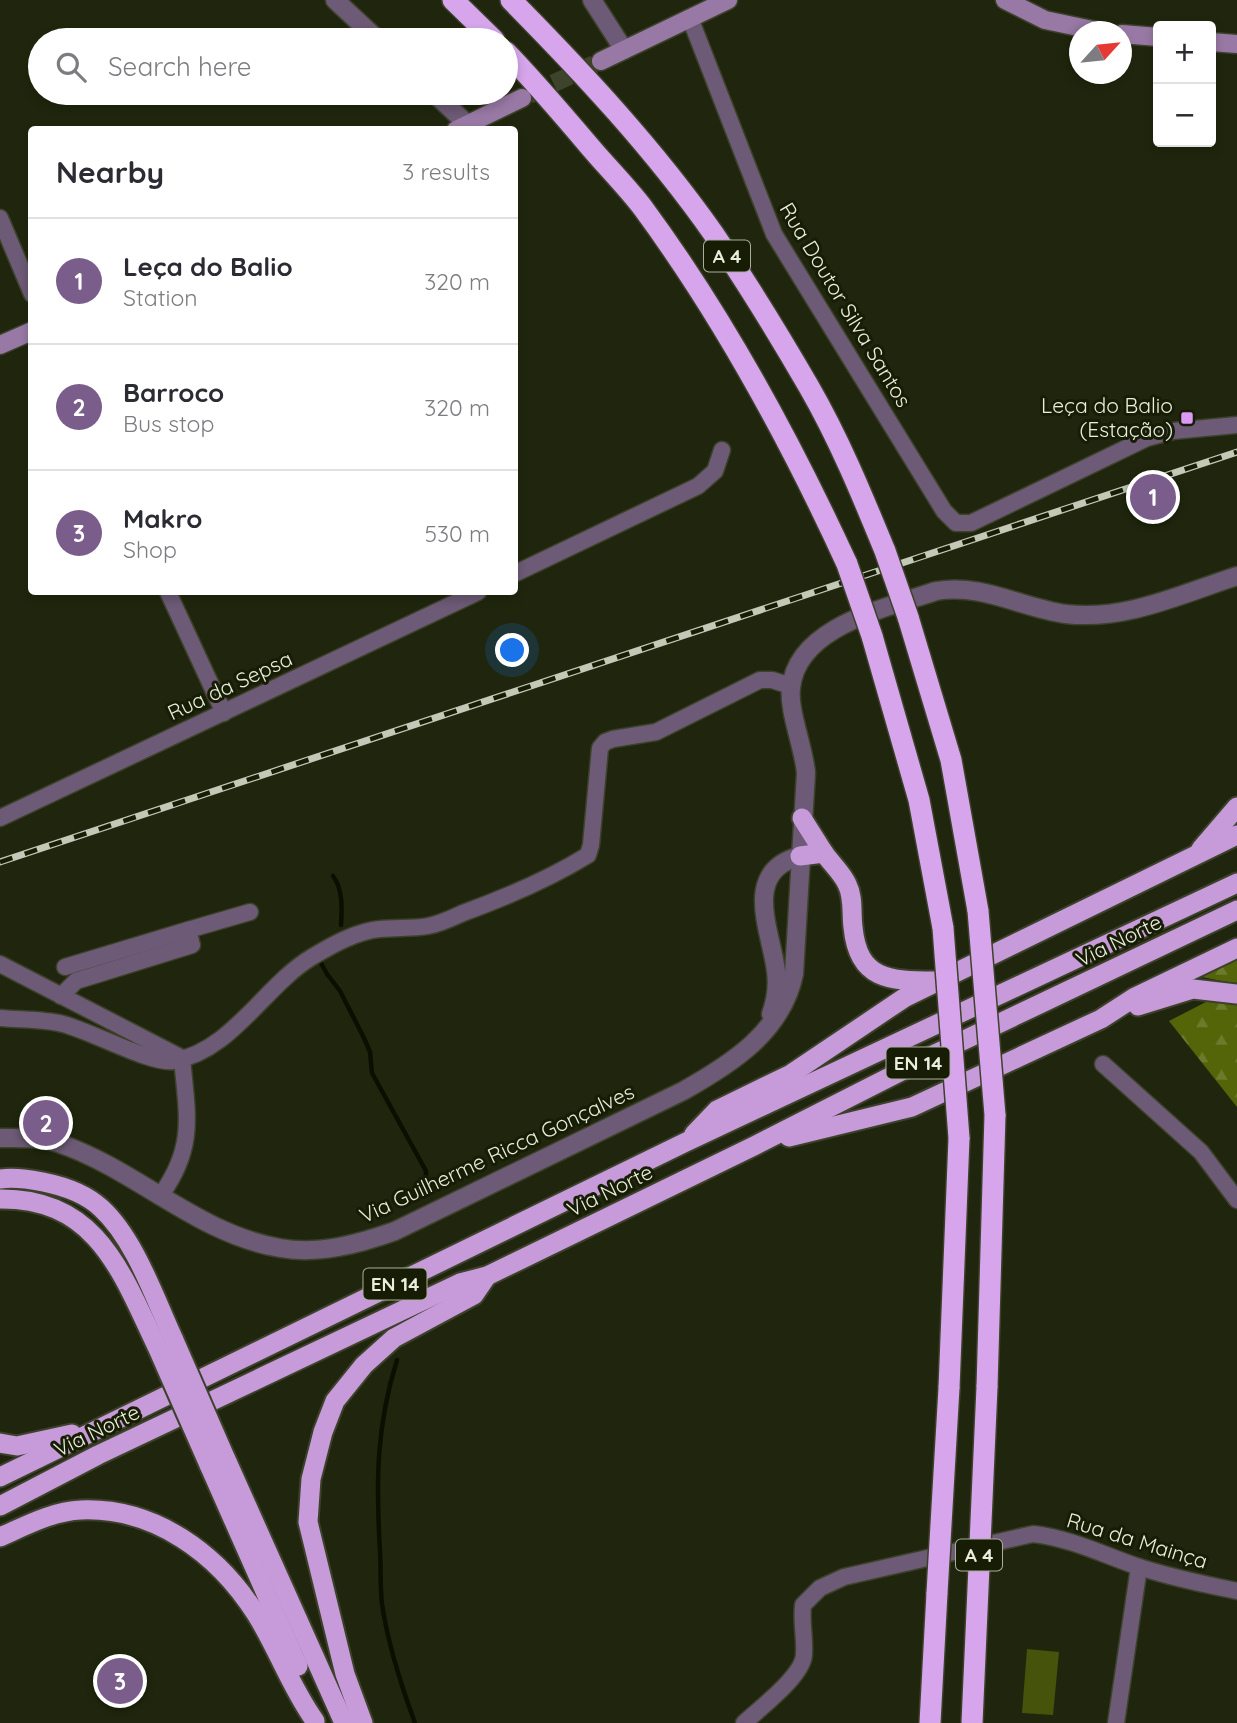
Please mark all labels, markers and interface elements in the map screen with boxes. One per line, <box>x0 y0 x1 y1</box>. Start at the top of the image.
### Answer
north arrow <box>1069 21 1132 84</box>
map controls <box>1153 21 1216 147</box>
button: + <box>1153 21 1216 84</box>
search box <box>28 28 518 105</box>
icon: search <box>52 48 90 86</box>
text: Search here <box>108 50 252 83</box>
button: − <box>1153 84 1216 147</box>
text: Nearby <box>56 153 164 191</box>
text: 3 results <box>402 157 490 186</box>
street label: Rua Doutor Silva Santos <box>774 197 917 411</box>
road number: A 4 <box>704 240 750 272</box>
text: Leça do Balio <box>123 250 293 283</box>
text: 1 <box>75 267 83 296</box>
text: 320 m <box>424 267 490 296</box>
text: Station <box>123 283 198 312</box>
text: Barroco <box>123 376 224 409</box>
place label: Leça do Balio (Estação) <box>1041 392 1173 442</box>
text: 2 <box>72 393 86 422</box>
text: 320 m <box>424 393 490 422</box>
text: Bus stop <box>123 409 214 438</box>
marker: Leça do Balio (Estação) <box>1179 410 1195 426</box>
pin: 1 <box>1130 471 1176 523</box>
text: Makro <box>123 502 202 535</box>
text: 3 <box>73 519 85 548</box>
text: 530 m <box>424 519 490 548</box>
text: Shop <box>123 535 177 564</box>
your location <box>495 633 529 667</box>
street label: Rua da Sepsa <box>163 645 296 725</box>
street label: Via Norte <box>1072 908 1166 972</box>
road number: EN 14 <box>886 1048 950 1078</box>
street label: Via Guilherme Ricca Gonçalves <box>355 1078 638 1228</box>
pin: 2 <box>23 1097 69 1149</box>
street label: Via Norte <box>563 1158 657 1222</box>
road number: EN 14 <box>364 1268 426 1300</box>
street label: Via Norte <box>50 1398 144 1462</box>
street label: Rua da Mainça <box>1064 1506 1211 1574</box>
road number: A 4 <box>956 1540 1002 1570</box>
pin: 3 <box>97 1655 143 1707</box>

